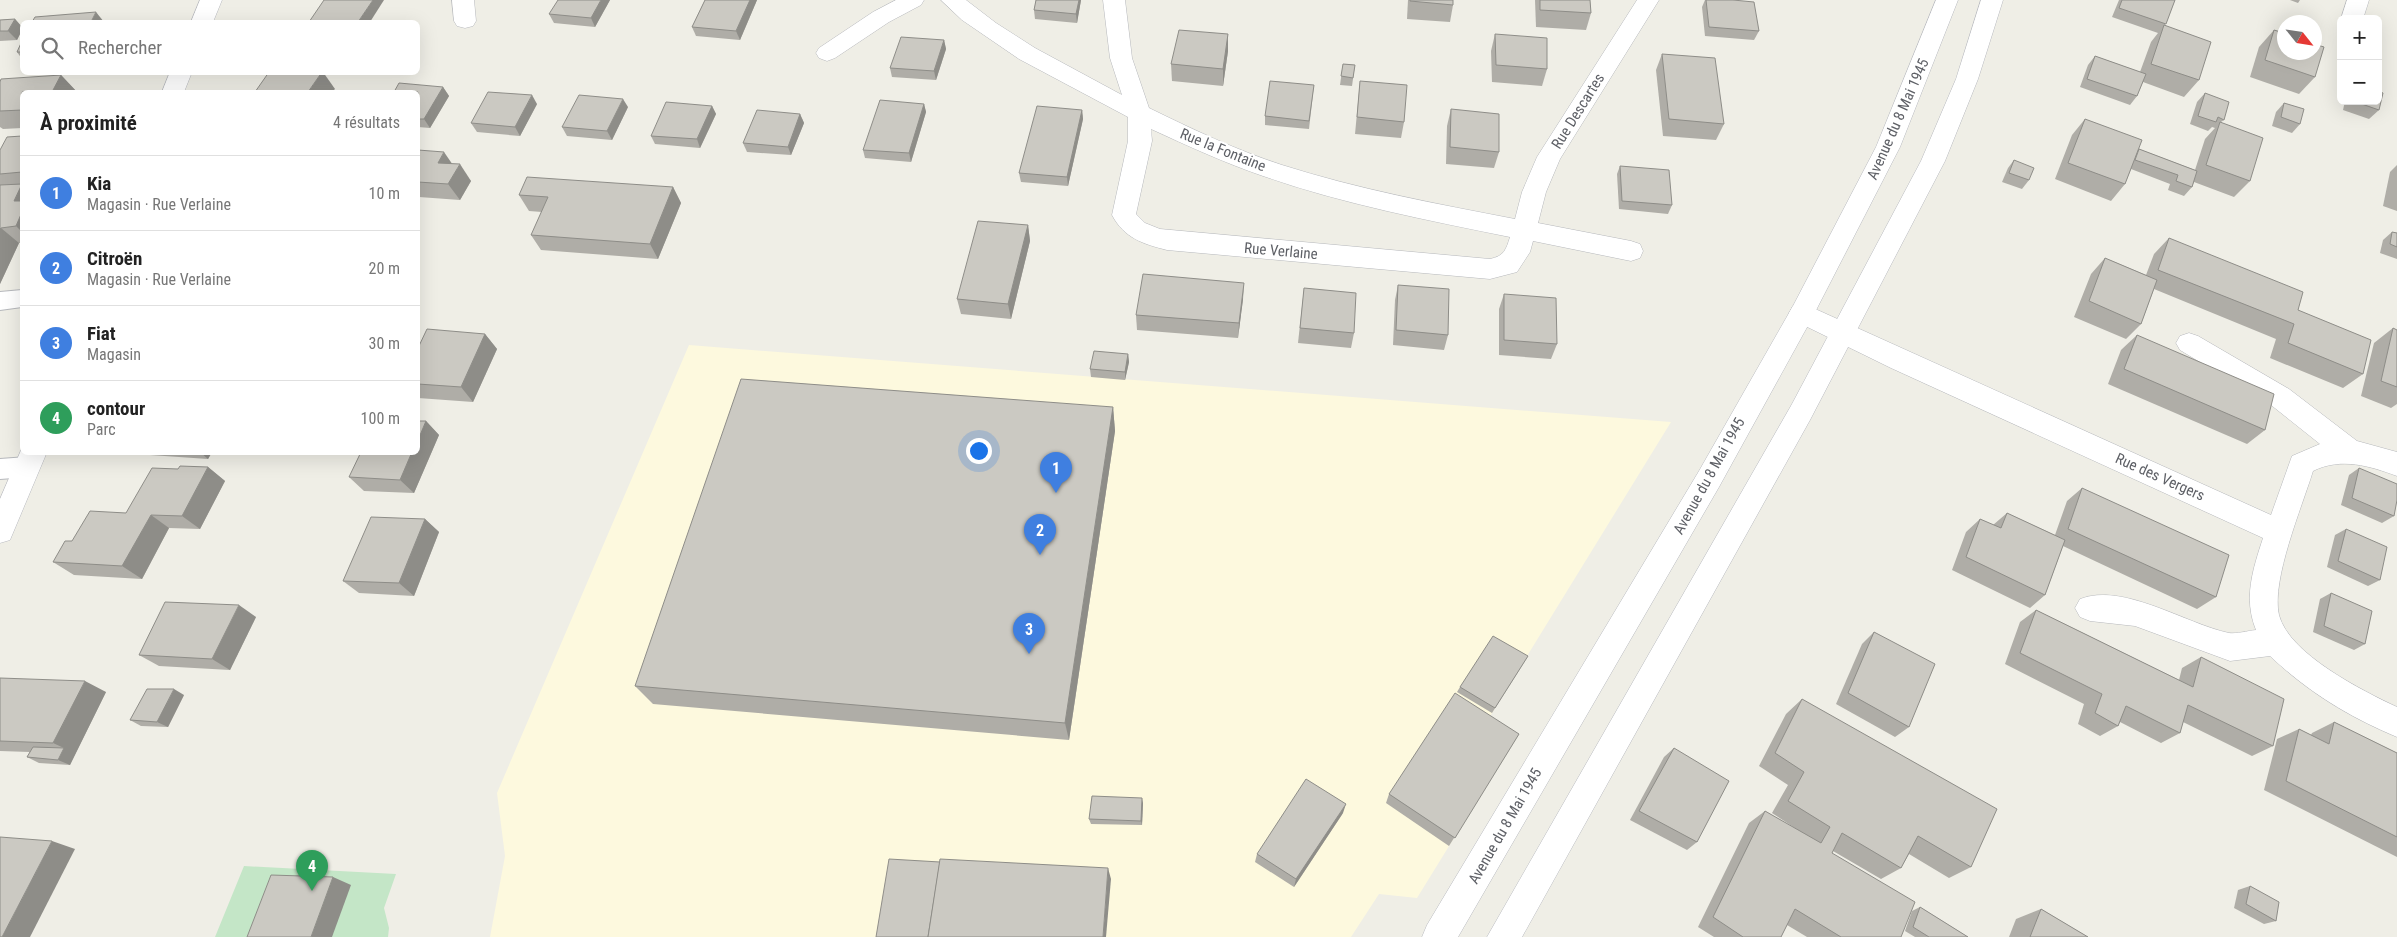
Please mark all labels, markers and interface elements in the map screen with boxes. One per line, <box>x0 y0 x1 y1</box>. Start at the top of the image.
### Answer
north arrow <box>2277 15 2322 60</box>
map controls <box>2337 15 2382 105</box>
button: + <box>2337 15 2382 60</box>
search box <box>20 20 420 75</box>
icon: search <box>38 34 66 62</box>
text: Rechercher <box>78 36 162 59</box>
street label: Avenue du 8 Mai 1945 <box>1863 56 1933 182</box>
button: − <box>2337 60 2382 105</box>
street label: Rue Descartes <box>1548 70 1608 152</box>
text: À proximité <box>40 111 137 135</box>
text: 4 résultats <box>333 113 400 132</box>
street label: Rue la Fontaine <box>1177 125 1269 175</box>
text: Kia <box>87 172 111 195</box>
text: 1 <box>52 184 60 203</box>
text: 10 m <box>368 184 400 203</box>
text: Magasin · Rue Verlaine <box>87 195 231 214</box>
street label: Rue Verlaine <box>1243 239 1319 263</box>
text: Citroën <box>87 247 142 270</box>
text: 2 <box>52 259 60 278</box>
text: 20 m <box>368 259 400 278</box>
text: Magasin · Rue Verlaine <box>87 270 231 289</box>
text: Fiat <box>87 322 116 345</box>
text: 3 <box>52 334 60 353</box>
text: 30 m <box>368 334 400 353</box>
text: Magasin <box>87 345 141 364</box>
text: contour <box>87 397 145 420</box>
text: 4 <box>52 409 60 428</box>
text: 100 m <box>361 409 400 428</box>
street label: Avenue du 8 Mai 1945 <box>1669 415 1749 537</box>
text: Parc <box>87 420 116 439</box>
your location <box>966 438 992 464</box>
street label: Rue des Vergers <box>2113 449 2208 505</box>
pin: 1 <box>1040 452 1072 493</box>
pin: 2 <box>1024 514 1056 555</box>
pin: 3 <box>1013 613 1045 654</box>
street label: Avenue du 8 Mai 1945 <box>1465 765 1545 887</box>
pin: 4 <box>296 850 328 891</box>

